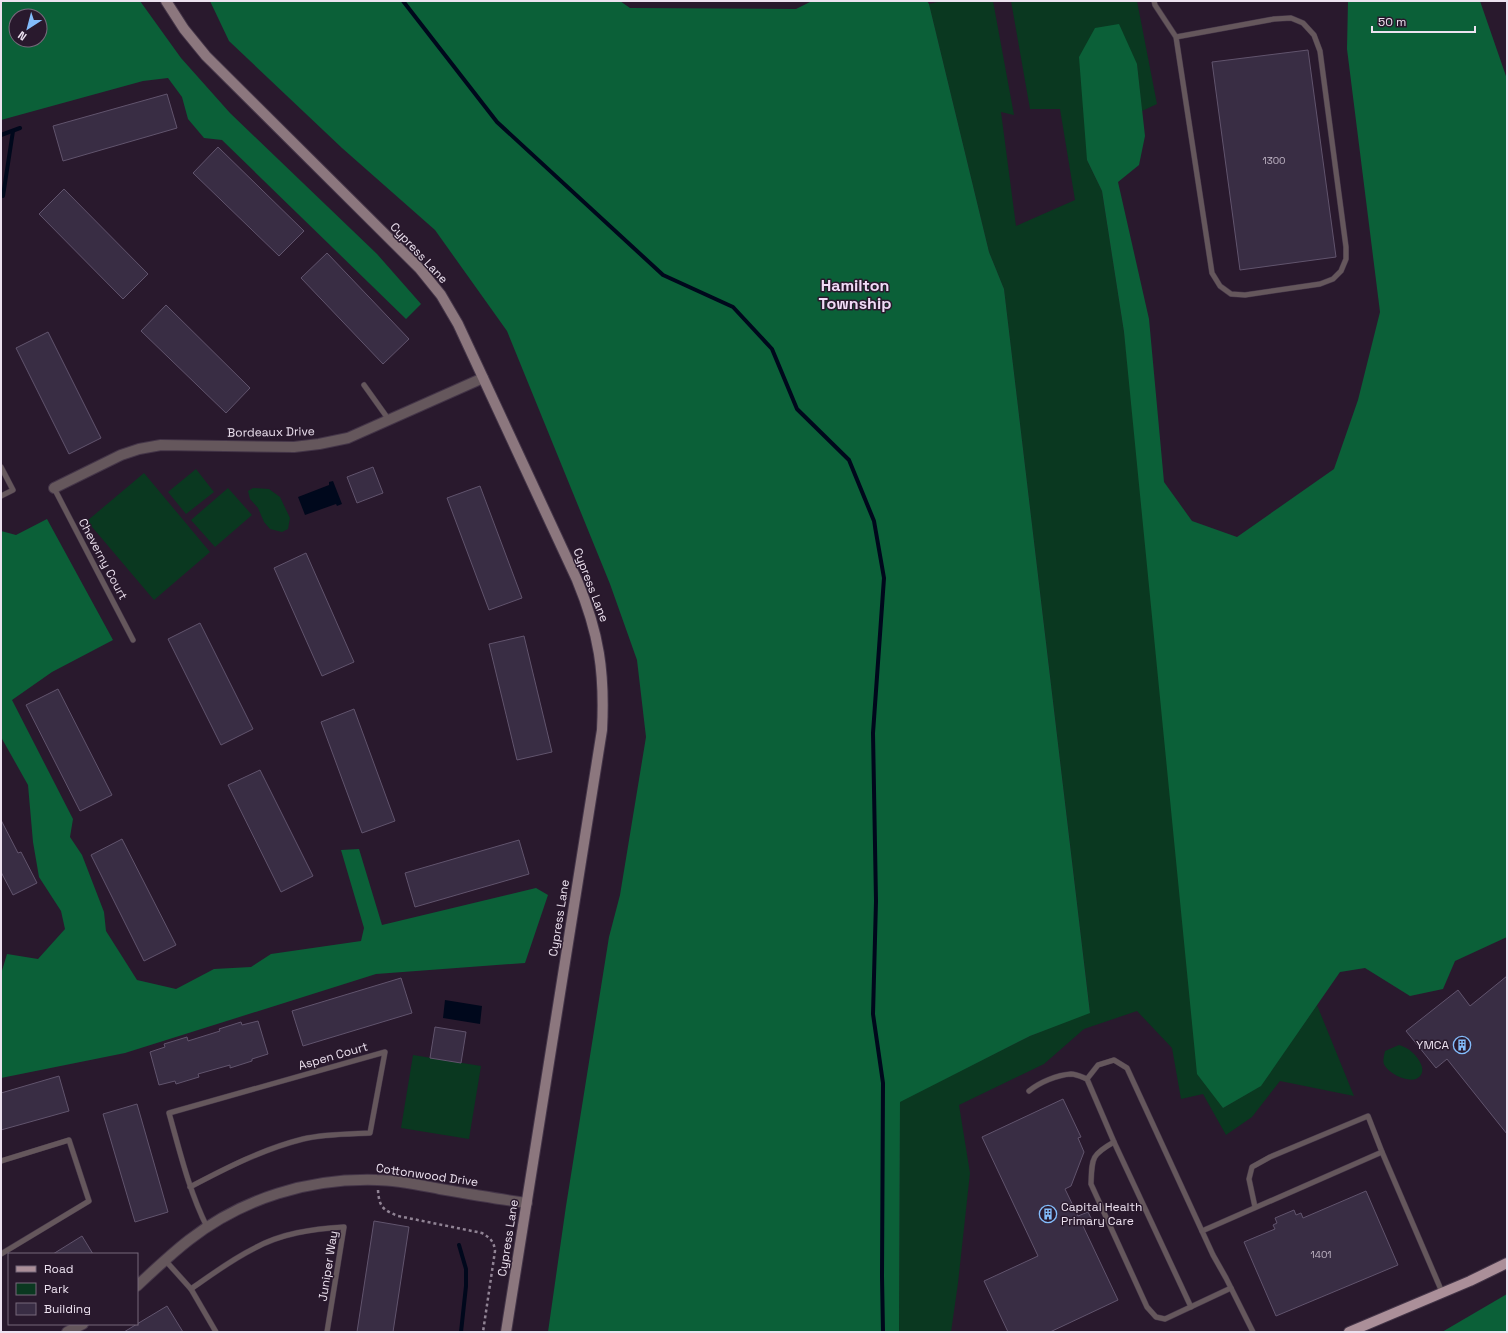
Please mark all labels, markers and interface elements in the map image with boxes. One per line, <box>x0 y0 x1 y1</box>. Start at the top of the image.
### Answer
north arrow <box>8 8 48 48</box>
scale bar <box>1372 8 1475 34</box>
text: 50 m <box>1378 14 1406 30</box>
text: N <box>15 28 29 44</box>
house number: 1300 <box>1262 154 1286 167</box>
street label: Cypress Lane <box>387 219 451 287</box>
district label: Hamilton Township <box>819 275 891 314</box>
street label: Bordeaux Drive <box>227 423 315 441</box>
street label: Cheverny Court <box>75 516 131 602</box>
street label: Cypress Lane <box>570 546 612 624</box>
street label: Cypress Lane <box>545 878 573 958</box>
building icon: YMCA <box>1452 1035 1472 1055</box>
place label: YMCA <box>1416 1037 1449 1053</box>
street label: Aspen Court <box>296 1038 370 1074</box>
street label: Cottonwood Drive <box>375 1160 479 1190</box>
street label: Cypress Lane <box>494 1198 522 1278</box>
place label: Capital Health Primary Care <box>1061 1199 1142 1229</box>
building icon: Capital Health Primary Care <box>1038 1204 1058 1224</box>
street label: Juniper Way <box>315 1230 341 1302</box>
house number: 1401 <box>1310 1248 1332 1261</box>
legend <box>8 1253 138 1325</box>
text: Road <box>44 1261 73 1277</box>
text: Park <box>44 1281 69 1297</box>
text: Building <box>44 1301 91 1317</box>

